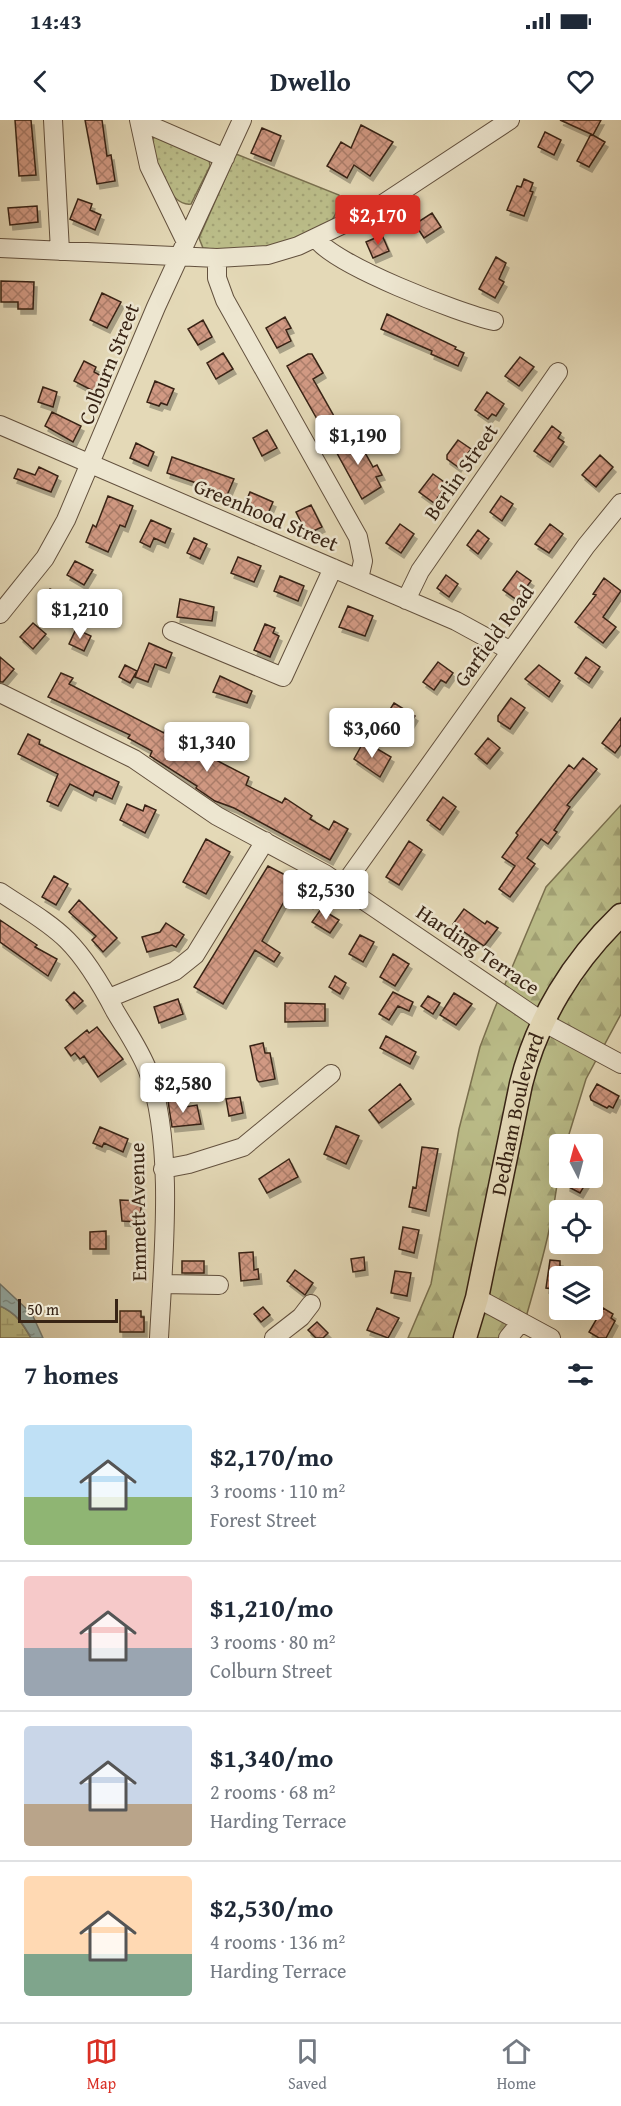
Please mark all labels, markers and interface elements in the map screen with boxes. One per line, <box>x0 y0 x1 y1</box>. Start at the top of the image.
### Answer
text: 14:43 <box>30 5 82 37</box>
text: Dwello <box>270 61 351 101</box>
icon: back <box>24 65 57 98</box>
icon: heart <box>564 65 597 98</box>
pin: $2,170 <box>329 195 427 246</box>
text: $2,170 <box>349 200 407 229</box>
street label: Colburn Street <box>70 298 147 429</box>
pin: $1,190 <box>309 415 407 466</box>
street label: Berlin Street <box>416 417 506 526</box>
text: $1,190 <box>329 420 387 449</box>
street label: Greenhood Street <box>189 470 344 559</box>
street label: Garfield Road <box>446 578 542 693</box>
pin: $1,210 <box>31 589 129 640</box>
text: $1,210 <box>51 594 109 623</box>
pin: $3,060 <box>323 708 421 759</box>
text: $3,060 <box>343 713 401 742</box>
pin: $1,340 <box>158 722 256 773</box>
text: $1,340 <box>178 727 236 756</box>
pin: $2,530 <box>277 870 375 921</box>
text: $2,530 <box>297 875 355 904</box>
street label: Harding Terrace <box>410 897 546 1003</box>
street label: Dedham Boulevard <box>482 1027 552 1198</box>
pin: $2,580 <box>134 1063 232 1114</box>
text: $2,580 <box>154 1068 212 1097</box>
north arrow <box>549 1134 603 1188</box>
map controls <box>549 1134 603 1320</box>
street label: Emmett Avenue <box>121 1142 154 1282</box>
button: locate <box>549 1200 603 1254</box>
button: layers <box>549 1266 603 1320</box>
scale bar <box>18 1296 118 1324</box>
text: 50 m <box>27 1297 59 1321</box>
text: 7 homes <box>24 1355 119 1394</box>
icon: filters <box>564 1358 597 1391</box>
text: $2,170/mo <box>210 1437 333 1476</box>
icon: home <box>72 1449 144 1521</box>
text: 3 rooms · 110 m² <box>210 1476 345 1505</box>
text: Forest Street <box>210 1505 317 1534</box>
text: $1,210/mo <box>210 1588 333 1627</box>
icon: home <box>72 1600 144 1672</box>
text: 3 rooms · 80 m² <box>210 1627 336 1656</box>
text: Colburn Street <box>210 1656 332 1685</box>
text: $1,340/mo <box>210 1738 333 1777</box>
icon: home <box>72 1750 144 1822</box>
text: 2 rooms · 68 m² <box>210 1777 336 1806</box>
text: Harding Terrace <box>210 1806 346 1835</box>
text: $2,530/mo <box>210 1888 333 1927</box>
icon: home <box>72 1900 144 1972</box>
text: 4 rooms · 136 m² <box>210 1927 345 1956</box>
text: Harding Terrace <box>210 1956 346 1985</box>
tab: Map <box>85 2035 118 2095</box>
tab: Saved <box>288 2035 327 2095</box>
tab: Home <box>497 2035 536 2095</box>

